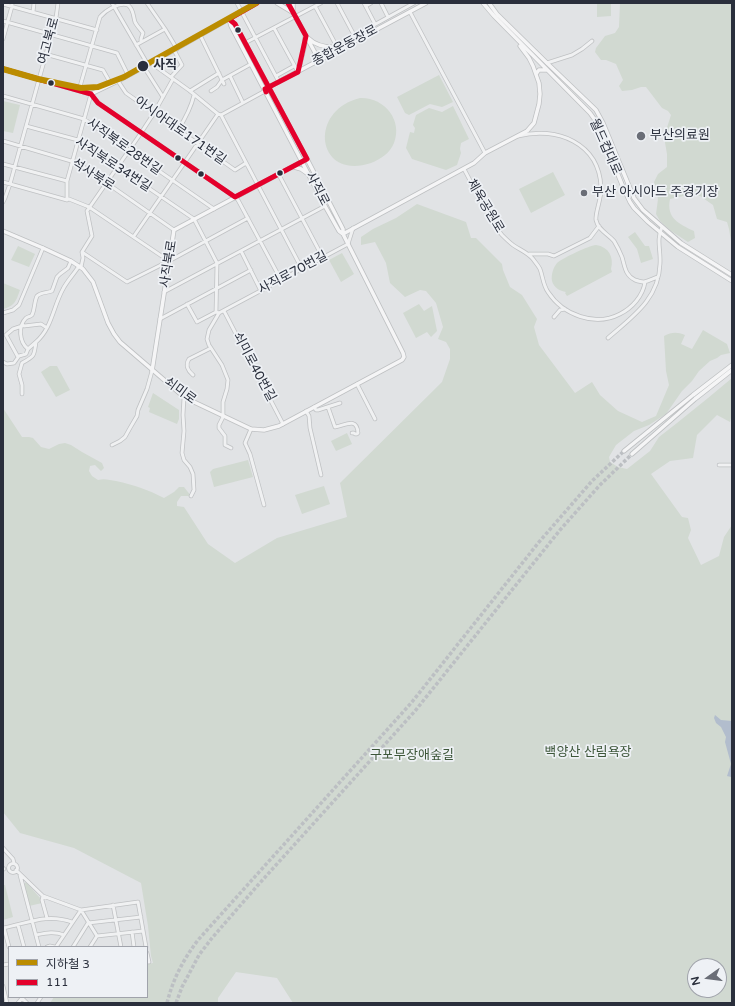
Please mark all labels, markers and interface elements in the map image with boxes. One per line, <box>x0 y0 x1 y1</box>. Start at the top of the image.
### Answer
street label: 여고북로 <box>35 16 63 66</box>
street label: 종합운동장로 <box>310 22 380 70</box>
unlabelled marker <box>233 25 243 35</box>
place label: 사직 <box>153 58 177 74</box>
marker: 사직 <box>136 59 150 73</box>
unlabelled marker <box>46 78 56 88</box>
street label: 아시아대로171번길 <box>131 94 229 168</box>
street label: 사직북로28번길 <box>83 115 165 179</box>
street label: 월드컵대로 <box>586 117 624 177</box>
place label: 부산의료원 <box>650 128 710 144</box>
marker: 부산의료원 <box>635 130 647 142</box>
street label: 사직북로34번길 <box>72 134 154 196</box>
unlabelled marker <box>173 153 183 163</box>
street label: 석사북로 <box>69 156 117 194</box>
unlabelled marker <box>275 168 285 178</box>
unlabelled marker <box>196 169 206 179</box>
street label: 사직로 <box>302 169 332 209</box>
street label: 체육공원로 <box>463 176 507 236</box>
place label: 부산 아시아드 주경기장 <box>592 185 718 201</box>
marker: 부산 아시아드 주경기장 <box>579 188 589 198</box>
street label: 사직북로 <box>158 239 180 289</box>
street label: 사직로70번길 <box>256 248 330 298</box>
street label: 쇠미로40번길 <box>229 330 279 404</box>
street label: 쇠미로 <box>161 374 199 408</box>
park label: 백양산 산림욕장 <box>544 745 632 761</box>
park label: 구포무장애숲길 <box>370 748 454 764</box>
legend <box>8 946 148 998</box>
text: 지하철 3 <box>46 957 90 971</box>
north arrow <box>687 958 727 998</box>
text: 111 <box>46 975 69 989</box>
text: N <box>688 975 703 987</box>

